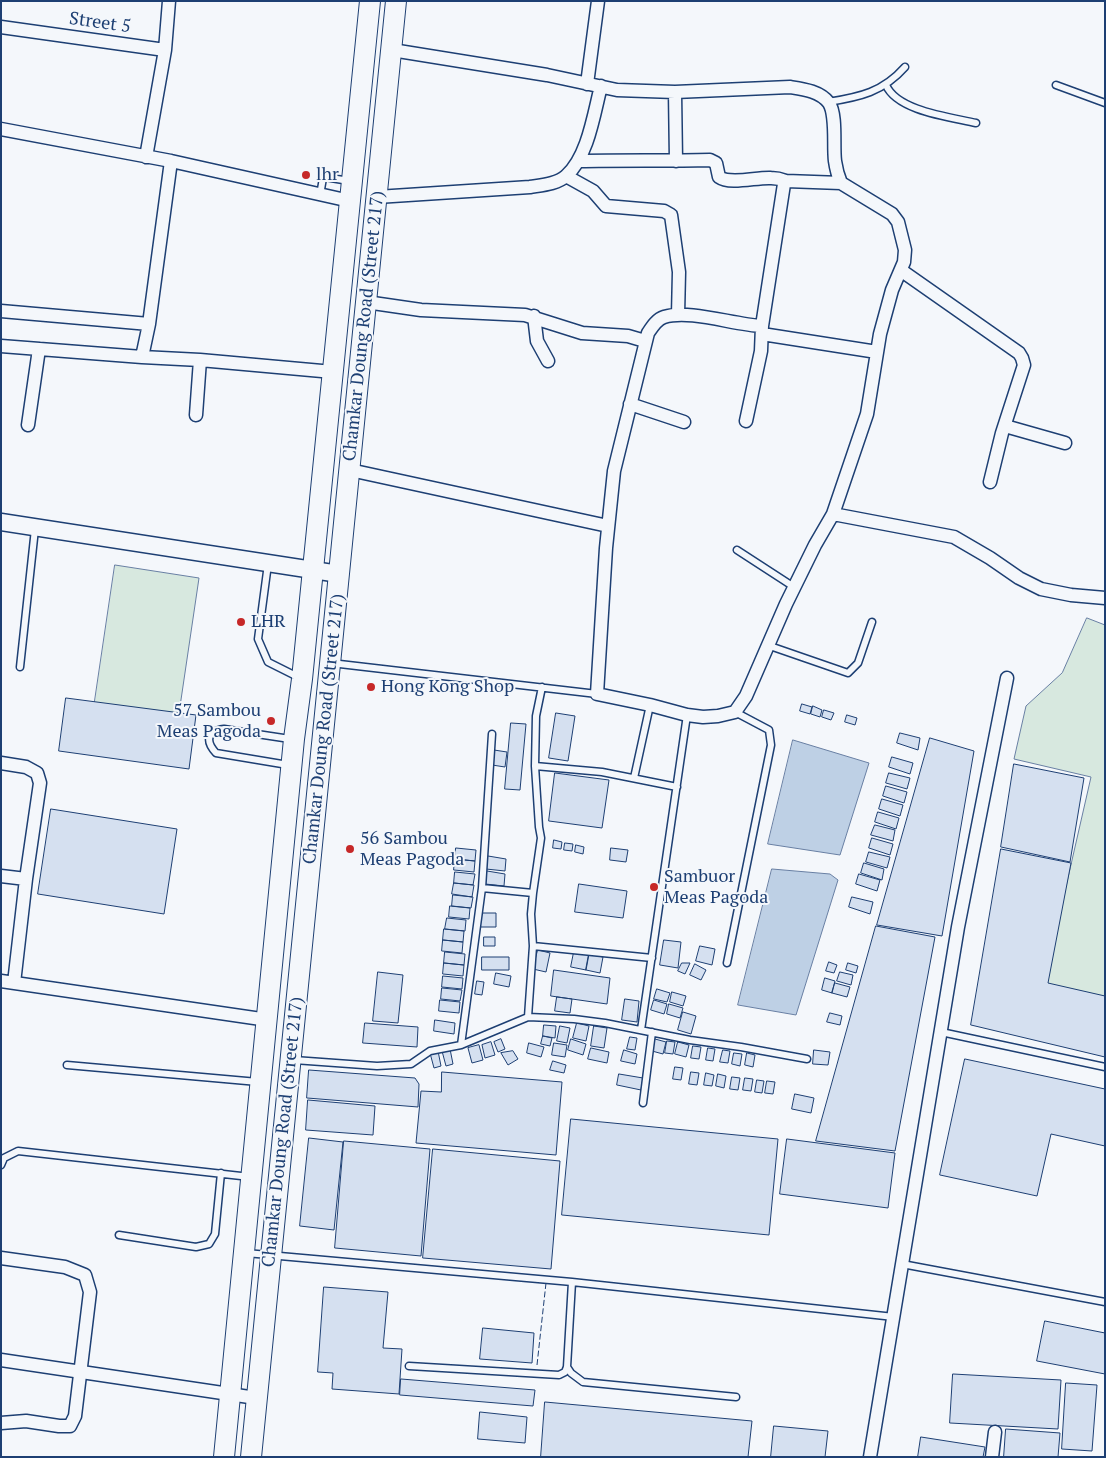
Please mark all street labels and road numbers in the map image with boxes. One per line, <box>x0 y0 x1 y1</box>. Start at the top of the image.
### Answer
street label: Street 5 <box>68 8 132 38</box>
street label: Chamkar Doung Road (Street 217) <box>339 190 389 462</box>
street label: Chamkar Doung Road (Street 217) <box>299 593 349 865</box>
street label: Chamkar Doung Road (Street 217) <box>258 996 308 1268</box>

